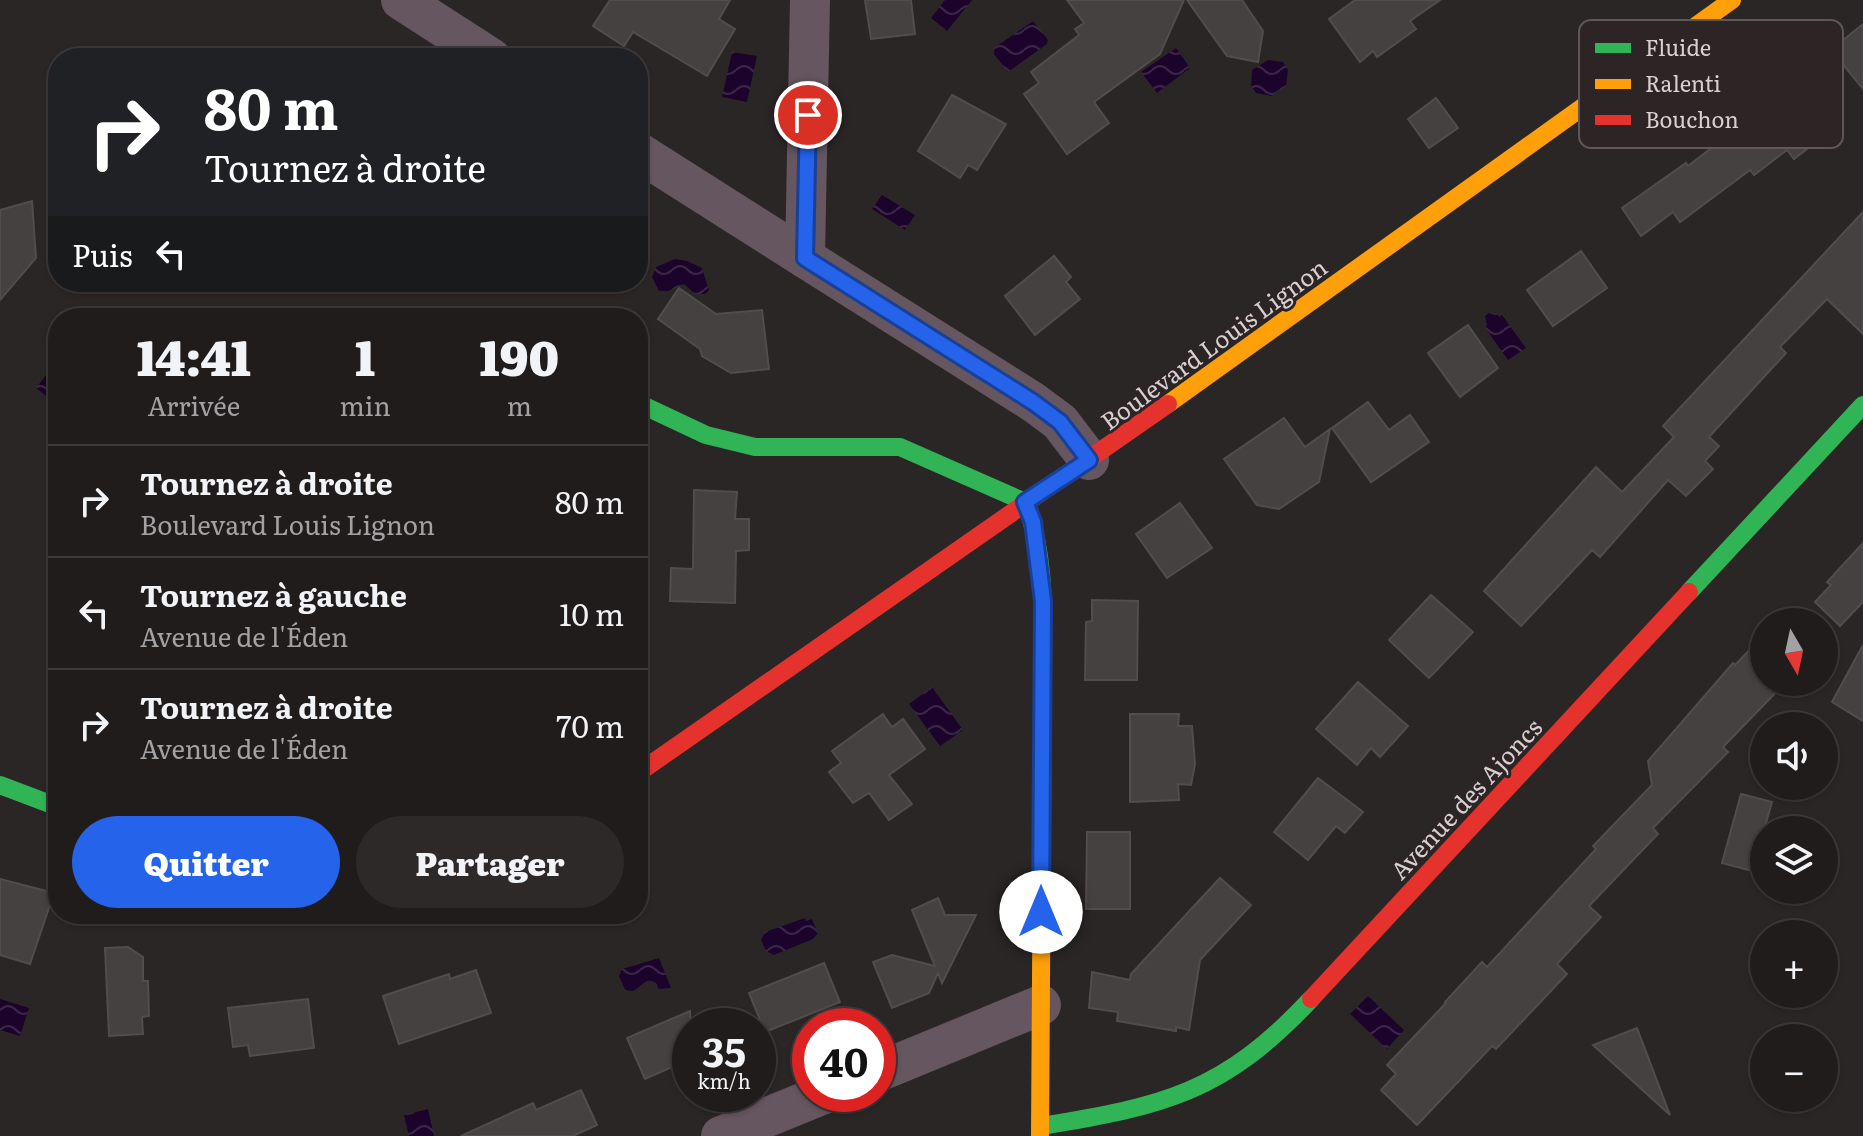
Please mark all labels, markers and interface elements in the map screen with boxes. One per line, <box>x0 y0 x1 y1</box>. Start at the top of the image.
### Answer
legend <box>1579 20 1843 148</box>
text: Fluide <box>1645 30 1711 63</box>
text: 80 m <box>204 64 339 147</box>
text: Ralenti <box>1645 66 1721 99</box>
icon: right <box>72 80 176 184</box>
pin <box>774 81 842 149</box>
icon: arrive <box>786 93 830 137</box>
text: Bouchon <box>1645 102 1739 135</box>
text: Tournez à droite <box>204 140 486 193</box>
text: Puis <box>72 232 133 276</box>
icon: left <box>149 232 193 276</box>
street label: Boulevard Louis Lignon <box>1093 249 1334 437</box>
text: 14:41 <box>137 320 251 391</box>
text: 1 <box>355 320 375 391</box>
text: 190 <box>479 320 559 391</box>
text: Arrivée <box>147 385 240 424</box>
text: min <box>340 385 391 424</box>
text: m <box>507 385 532 424</box>
text: Tournez à droite <box>140 460 393 504</box>
icon: right <box>72 479 116 523</box>
text: 80 m <box>555 479 624 523</box>
text: Boulevard Louis Lignon <box>140 504 435 543</box>
text: Tournez à gauche <box>140 572 407 616</box>
icon: left <box>72 591 116 635</box>
text: 10 m <box>559 591 624 635</box>
north arrow <box>1750 608 1838 696</box>
map controls <box>1750 608 1838 1112</box>
text: Avenue de l'Éden <box>140 616 348 655</box>
text: Tournez à droite <box>140 684 393 728</box>
icon: right <box>72 703 116 747</box>
text: 70 m <box>556 703 624 747</box>
street label: Avenue des Ajoncs <box>1381 710 1549 886</box>
button: sound <box>1750 712 1838 800</box>
text: Avenue de l'Éden <box>140 728 348 767</box>
button: Quitter <box>72 816 340 908</box>
button: Partager <box>356 816 624 908</box>
button: layers <box>1750 816 1838 904</box>
position arrow <box>999 870 1083 954</box>
button: + <box>1750 920 1838 1008</box>
speed limit sign: 40 <box>792 1008 896 1112</box>
text: 35 <box>702 1020 746 1079</box>
button: − <box>1750 1024 1838 1112</box>
text: km/h <box>697 1065 751 1095</box>

